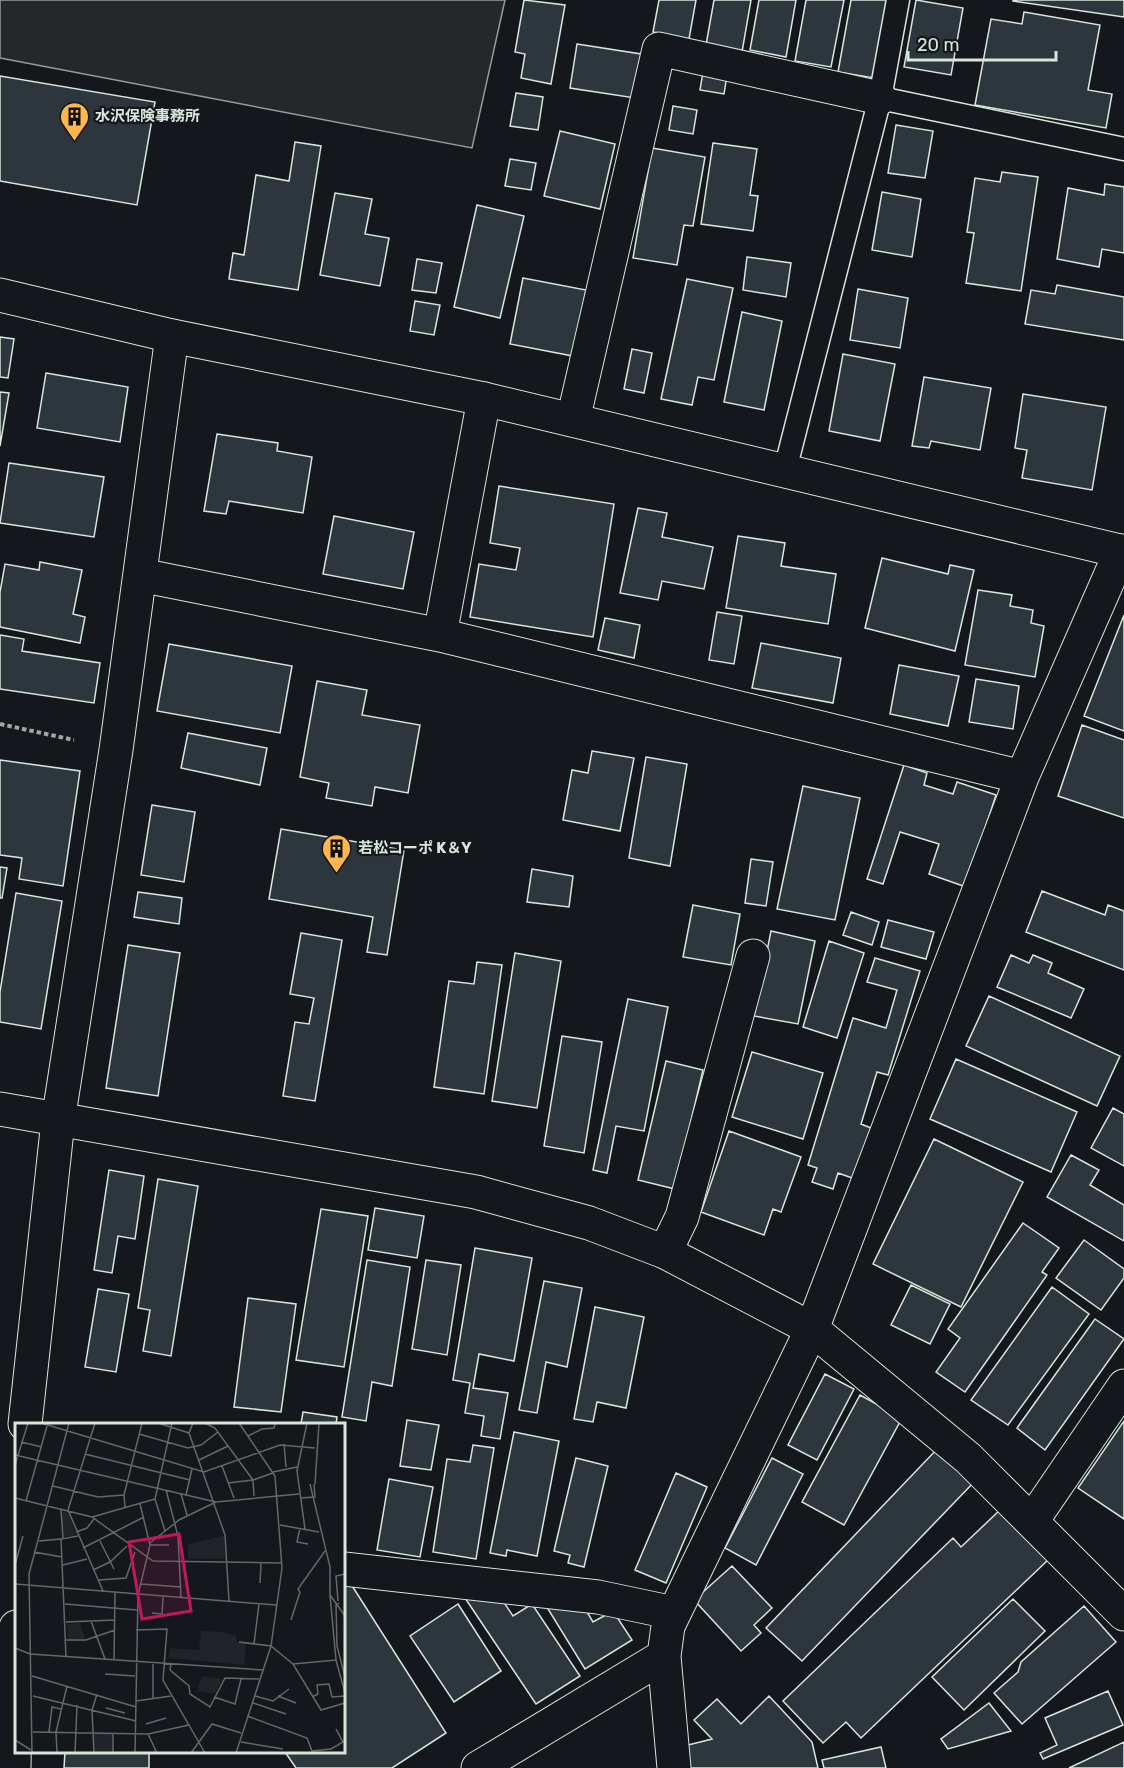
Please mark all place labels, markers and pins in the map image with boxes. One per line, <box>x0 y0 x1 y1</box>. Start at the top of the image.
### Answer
building icon: 水沢保険事務所 <box>58 100 90 142</box>
place label: 水沢保険事務所 <box>95 107 200 125</box>
building icon: 若松コーポ K＆Y <box>321 832 353 874</box>
place label: 若松コーポ K＆Y <box>358 839 471 857</box>

